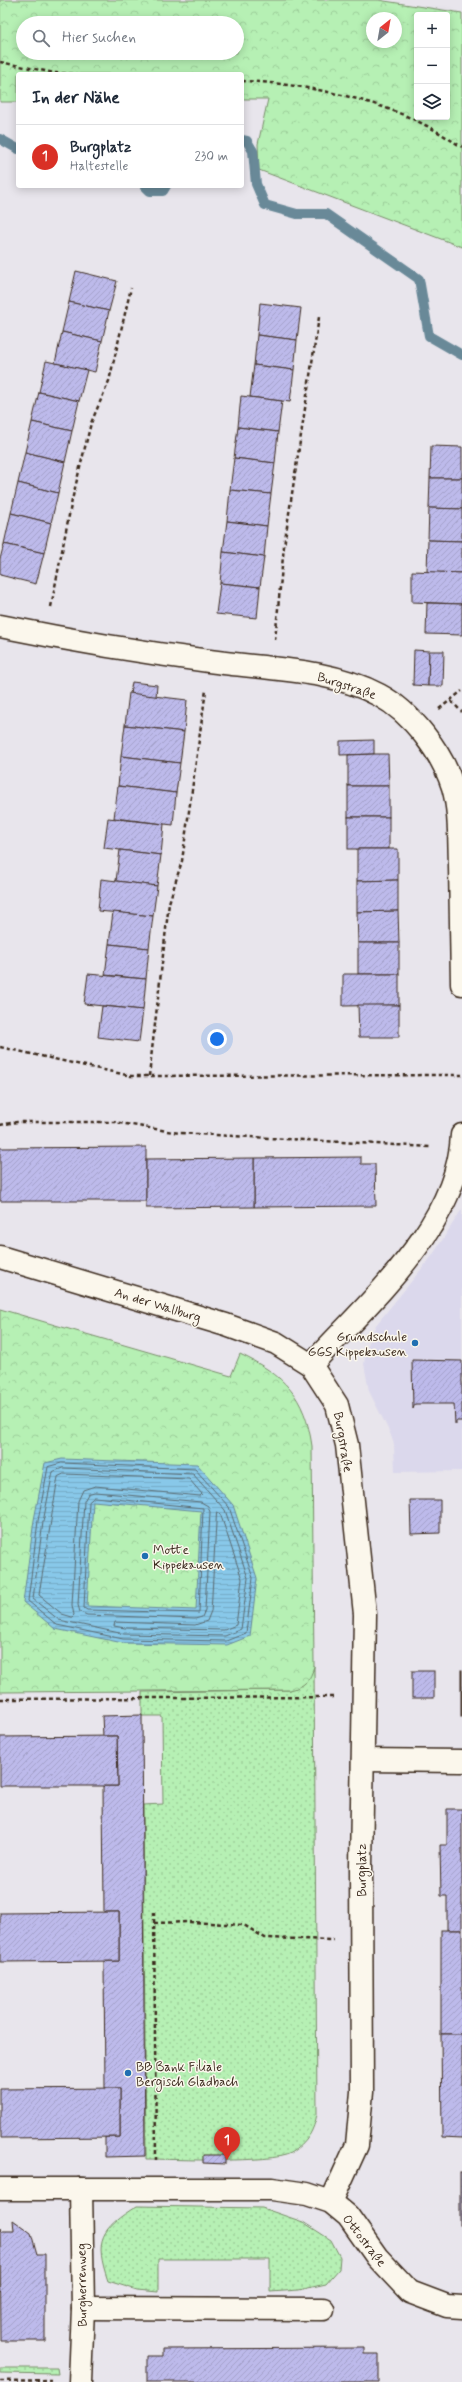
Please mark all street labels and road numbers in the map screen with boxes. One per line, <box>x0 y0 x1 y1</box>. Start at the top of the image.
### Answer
street label: Burgstraße <box>315 669 378 705</box>
street label: An der Wallburg <box>112 1284 203 1328</box>
street label: Burgstraße <box>328 1411 356 1474</box>
street label: Burgplatz <box>354 1843 372 1897</box>
street label: Ottostraße <box>338 2211 390 2271</box>
street label: Burgherrenweg <box>73 2243 93 2327</box>

